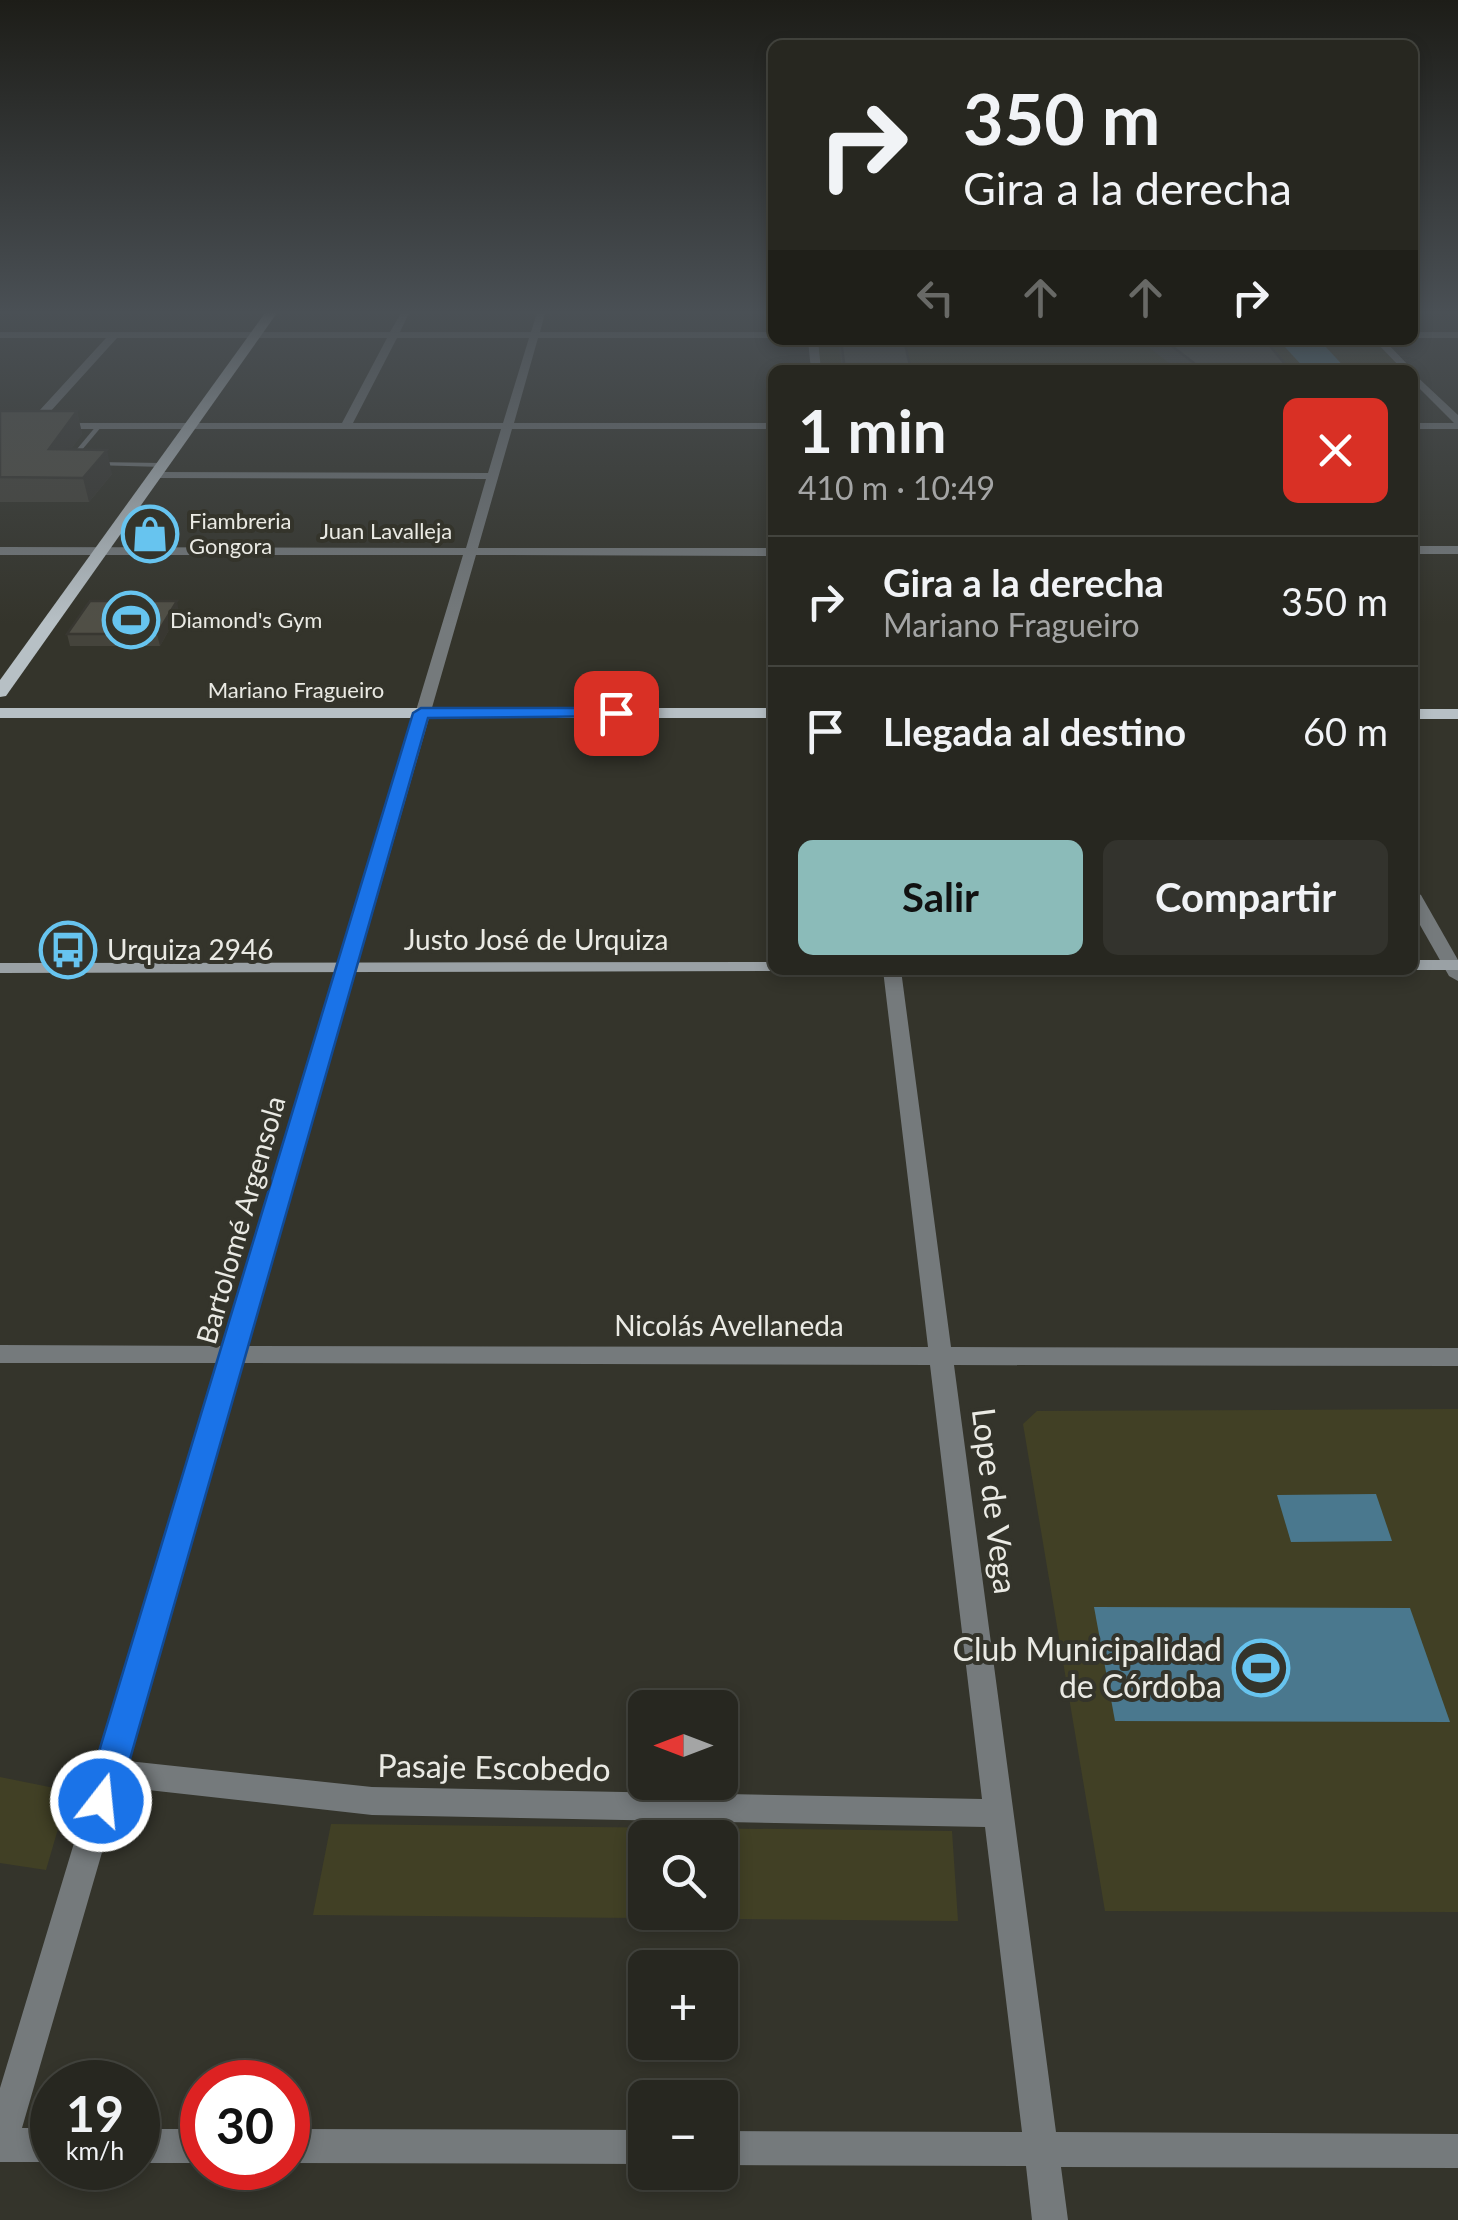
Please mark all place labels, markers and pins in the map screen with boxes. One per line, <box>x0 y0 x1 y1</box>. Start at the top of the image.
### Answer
shop icon: Fiambreria Gongora <box>120 504 180 564</box>
place label: Fiambreria Gongora <box>189 507 291 559</box>
sports icon: Diamond's Gym <box>101 590 161 650</box>
place label: Diamond's Gym <box>170 606 322 633</box>
pin <box>574 671 659 756</box>
bus stop icon: Urquiza 2946 <box>38 920 98 980</box>
place label: Urquiza 2946 <box>107 932 274 966</box>
place label: Club Municipalidad de Córdoba <box>953 1629 1222 1705</box>
sports icon: Club Municipalidad de Córdoba <box>1231 1638 1291 1698</box>

